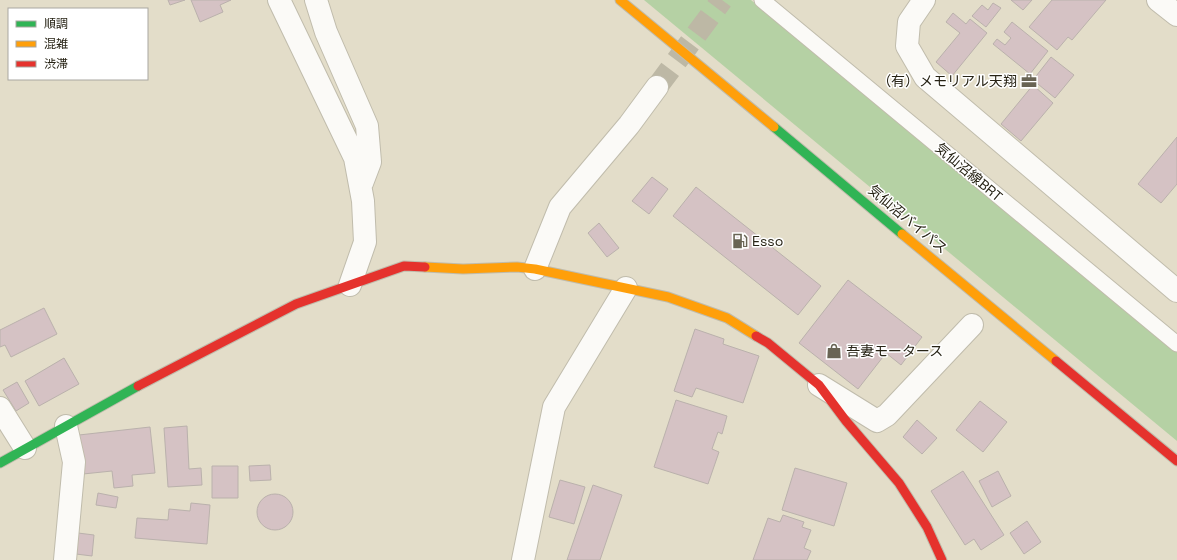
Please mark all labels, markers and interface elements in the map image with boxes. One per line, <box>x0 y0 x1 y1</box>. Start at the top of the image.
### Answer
legend <box>8 8 148 80</box>
text: 順調 <box>44 16 68 32</box>
text: 混雑 <box>44 36 68 52</box>
text: 渋滞 <box>44 56 68 72</box>
place label: （有）メモリアル天翔 <box>877 72 1017 90</box>
office icon: （有）メモリアル天翔 <box>1020 72 1038 90</box>
street label: 気仙沼線BRT <box>932 139 1006 205</box>
street label: 気仙沼バイパス <box>865 181 951 257</box>
fuel station icon: Esso <box>731 232 749 250</box>
place label: Esso <box>752 232 783 250</box>
shop icon: 吾妻モータース <box>825 342 843 360</box>
place label: 吾妻モータース <box>846 342 943 360</box>

